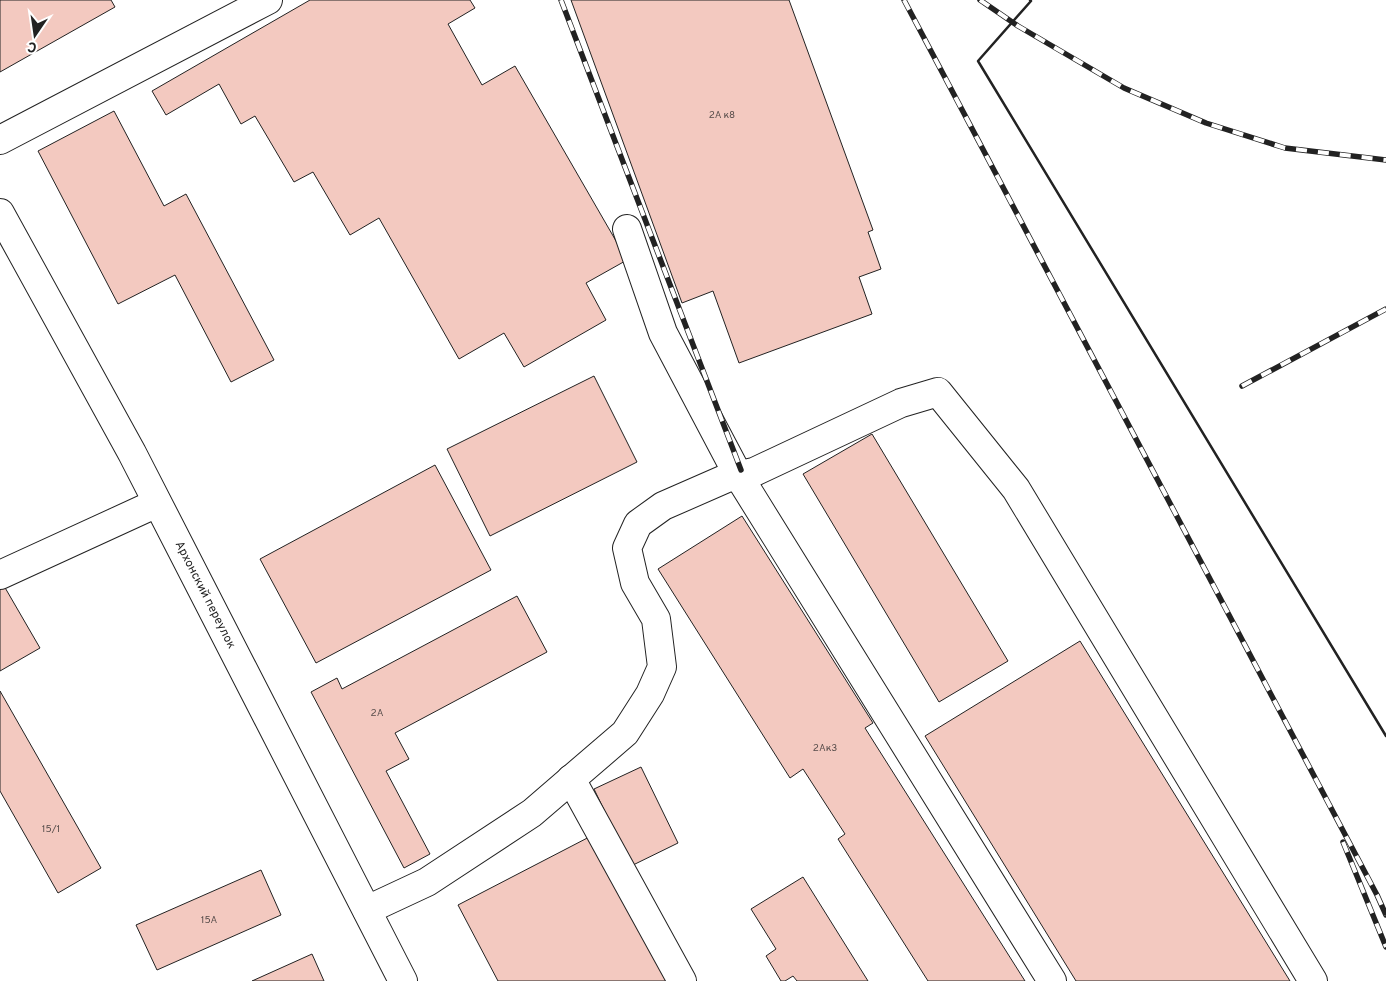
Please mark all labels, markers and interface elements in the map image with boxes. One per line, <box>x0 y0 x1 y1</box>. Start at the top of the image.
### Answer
north arrow <box>10 10 60 60</box>
text: С <box>26 37 39 55</box>
house number: 2А к8 <box>709 109 735 122</box>
street label: Архонский переулок <box>171 538 239 652</box>
house number: 2А <box>371 707 384 720</box>
house number: 2Ак3 <box>813 742 837 755</box>
house number: 15/1 <box>42 823 60 836</box>
house number: 15А <box>201 914 217 927</box>

